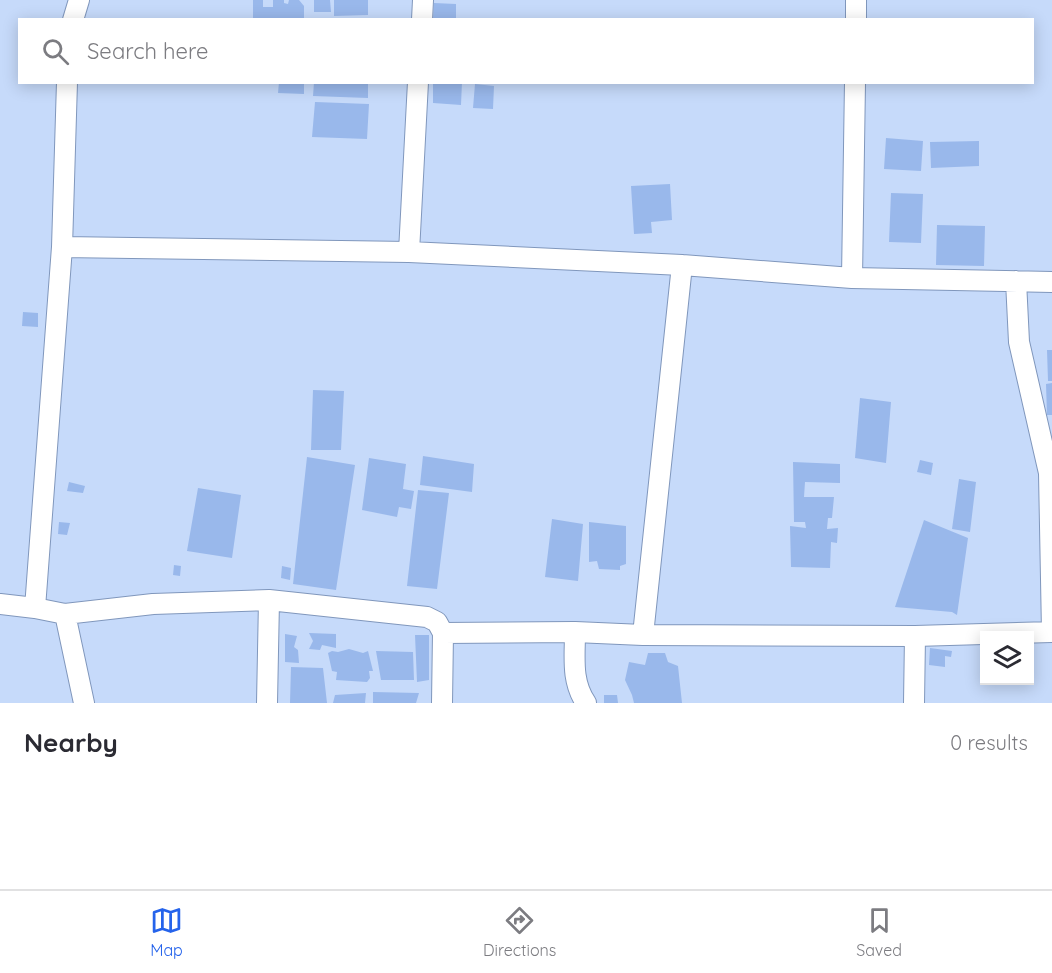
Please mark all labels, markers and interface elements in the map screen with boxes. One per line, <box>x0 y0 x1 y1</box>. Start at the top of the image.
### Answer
search box <box>18 18 1034 84</box>
icon: search <box>39 35 72 68</box>
text: Search here <box>87 37 208 65</box>
map controls <box>980 631 1034 685</box>
button: layers <box>980 631 1034 685</box>
text: Nearby <box>24 726 118 759</box>
text: 0 results <box>950 730 1028 755</box>
tab: Map <box>150 904 183 960</box>
tab: Directions <box>483 904 556 960</box>
tab: Saved <box>856 904 902 960</box>

